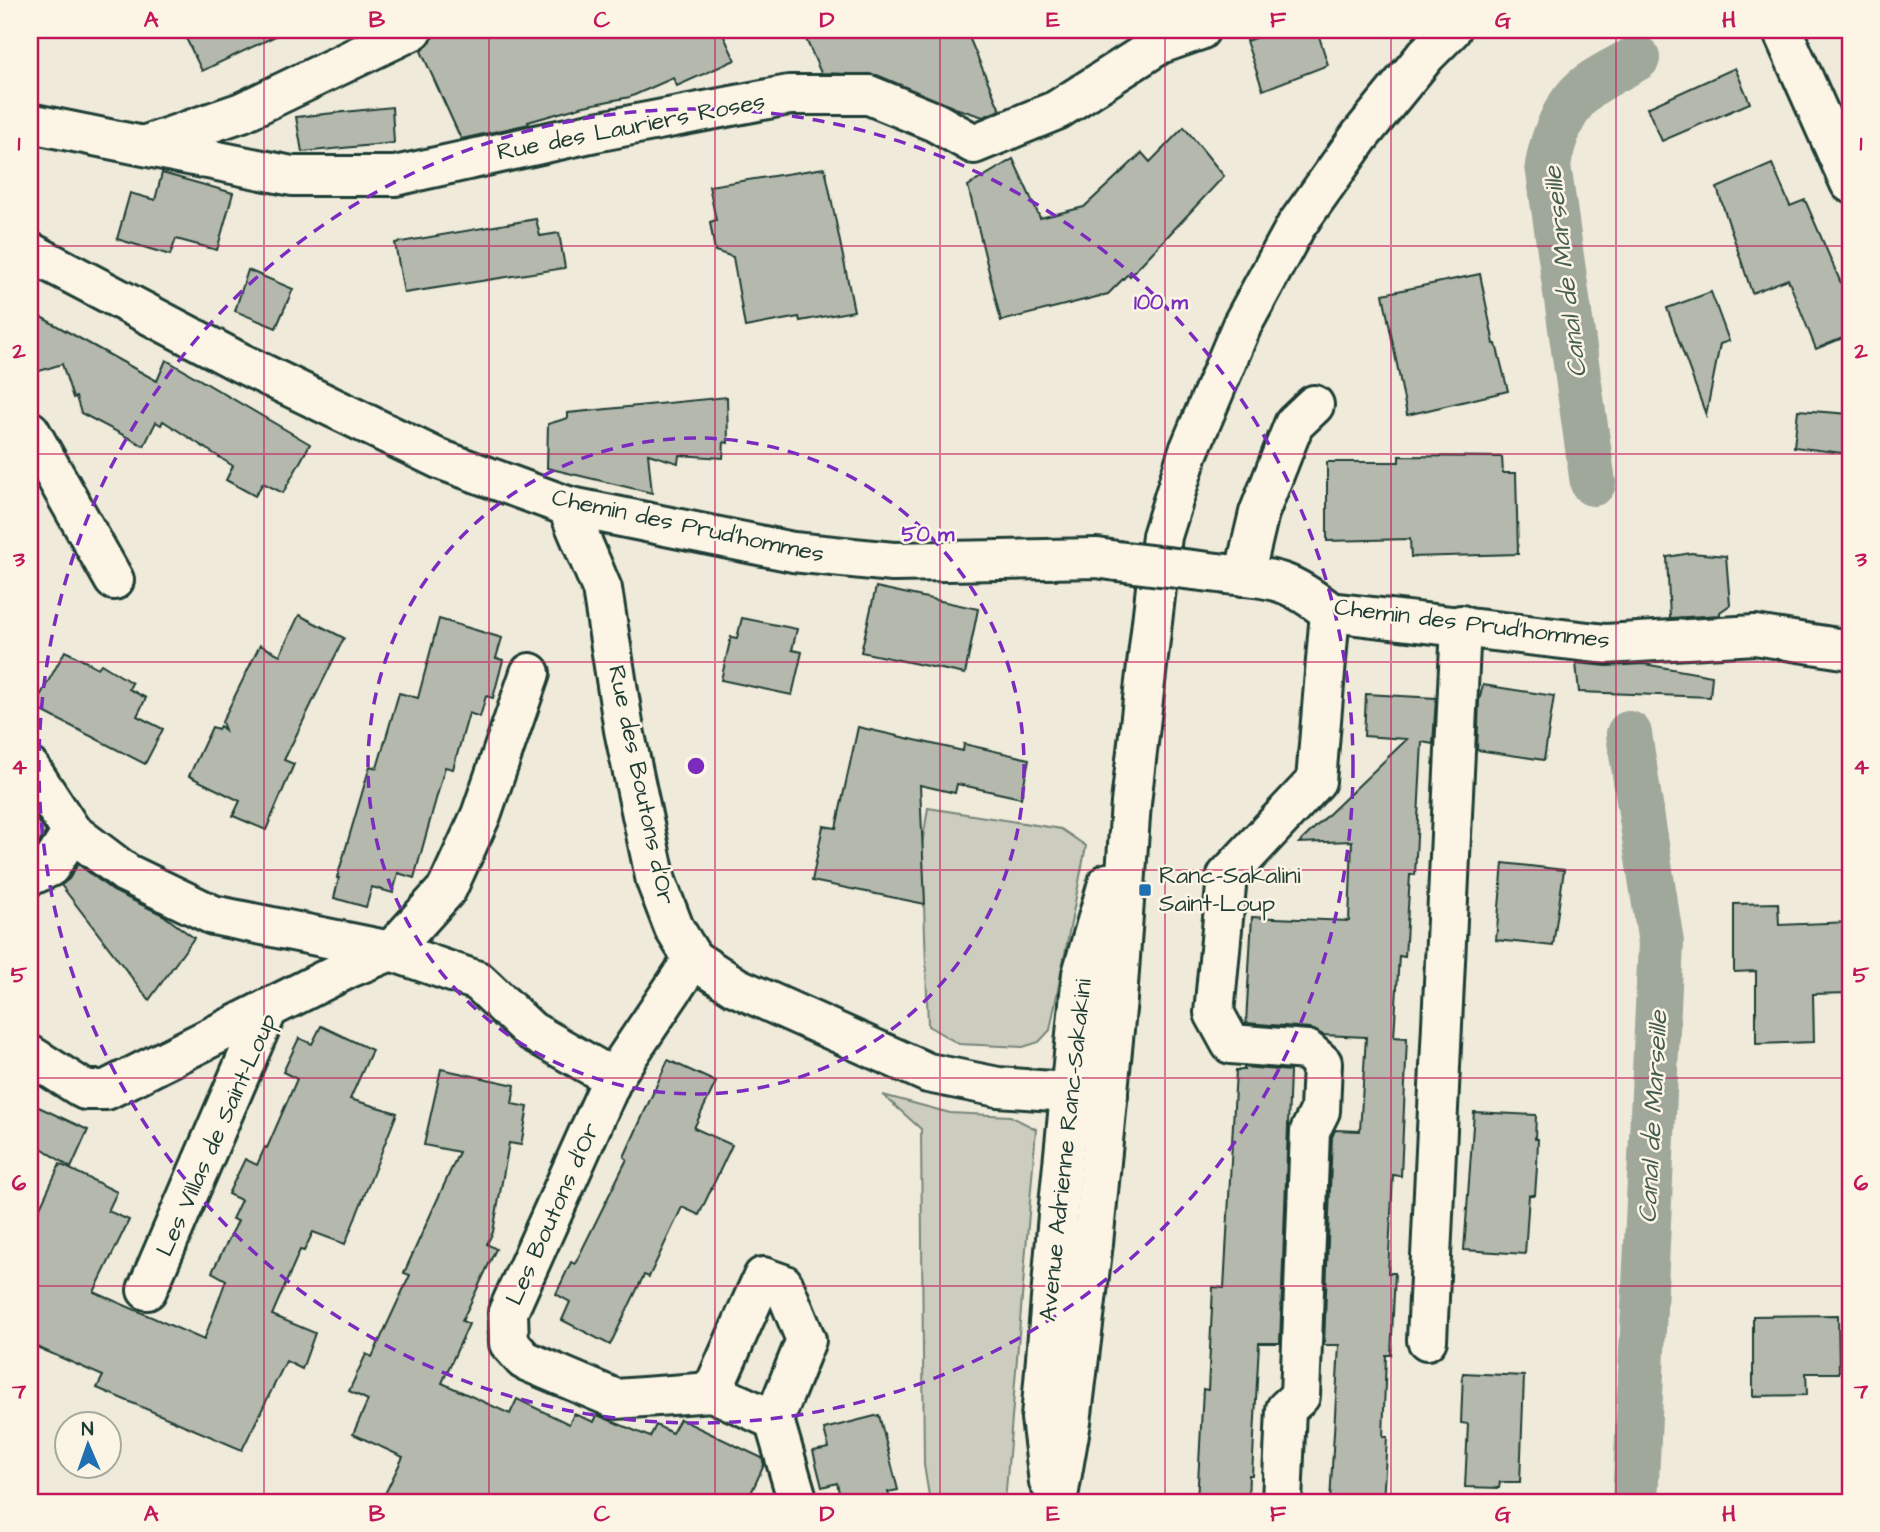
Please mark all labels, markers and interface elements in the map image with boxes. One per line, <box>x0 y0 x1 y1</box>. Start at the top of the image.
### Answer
text: A <box>144 4 159 36</box>
text: B <box>369 4 386 36</box>
text: C <box>594 4 611 36</box>
text: D <box>820 4 835 36</box>
text: E <box>1046 4 1060 36</box>
text: F <box>1270 4 1287 36</box>
text: G <box>1495 4 1511 36</box>
text: H <box>1722 4 1736 36</box>
street label: Rue des Lauriers Roses <box>494 84 768 170</box>
text: 1 <box>18 127 21 159</box>
text: 1 <box>1860 127 1863 159</box>
water label: Canal de Marseille <box>1534 162 1596 380</box>
text: 100 m <box>1134 288 1189 317</box>
text: 2 <box>11 335 26 367</box>
text: 2 <box>1853 335 1868 367</box>
street label: Chemin des Prud'hommes <box>549 481 827 571</box>
text: 50 m <box>902 520 955 549</box>
text: 3 <box>12 543 25 575</box>
text: 3 <box>1854 543 1867 575</box>
street label: Chemin des Prud'hommes <box>1332 590 1612 658</box>
street label: Rue des Boutons d'Or <box>599 662 683 908</box>
text: 4 <box>11 751 27 783</box>
text: 4 <box>1853 751 1869 783</box>
centre of rings <box>684 754 708 778</box>
place label: Ranc-Sakalini Saint-Loup <box>1159 859 1301 921</box>
marker: Ranc-Sakalini Saint-Loup <box>1137 882 1153 898</box>
text: 5 <box>11 959 28 991</box>
text: 5 <box>1853 959 1870 991</box>
street label: Avenue Adrienne Ranc-Sakakini <box>1031 977 1101 1323</box>
street label: Les Villas de Saint-Loup <box>148 1008 286 1262</box>
water label: Canal de Marseille <box>1629 1008 1677 1224</box>
street label: Les Boutons d'Or <box>498 1117 608 1311</box>
text: 6 <box>12 1167 27 1199</box>
text: 6 <box>1854 1167 1869 1199</box>
text: 7 <box>11 1375 27 1407</box>
text: 7 <box>1853 1375 1869 1407</box>
north arrow <box>52 1410 122 1480</box>
text: N <box>81 1416 94 1443</box>
text: A <box>144 1498 159 1530</box>
text: B <box>369 1498 386 1530</box>
text: C <box>594 1498 611 1530</box>
text: D <box>820 1498 835 1530</box>
text: E <box>1046 1498 1060 1530</box>
text: F <box>1270 1498 1287 1530</box>
text: G <box>1495 1498 1511 1530</box>
text: H <box>1722 1498 1736 1530</box>

